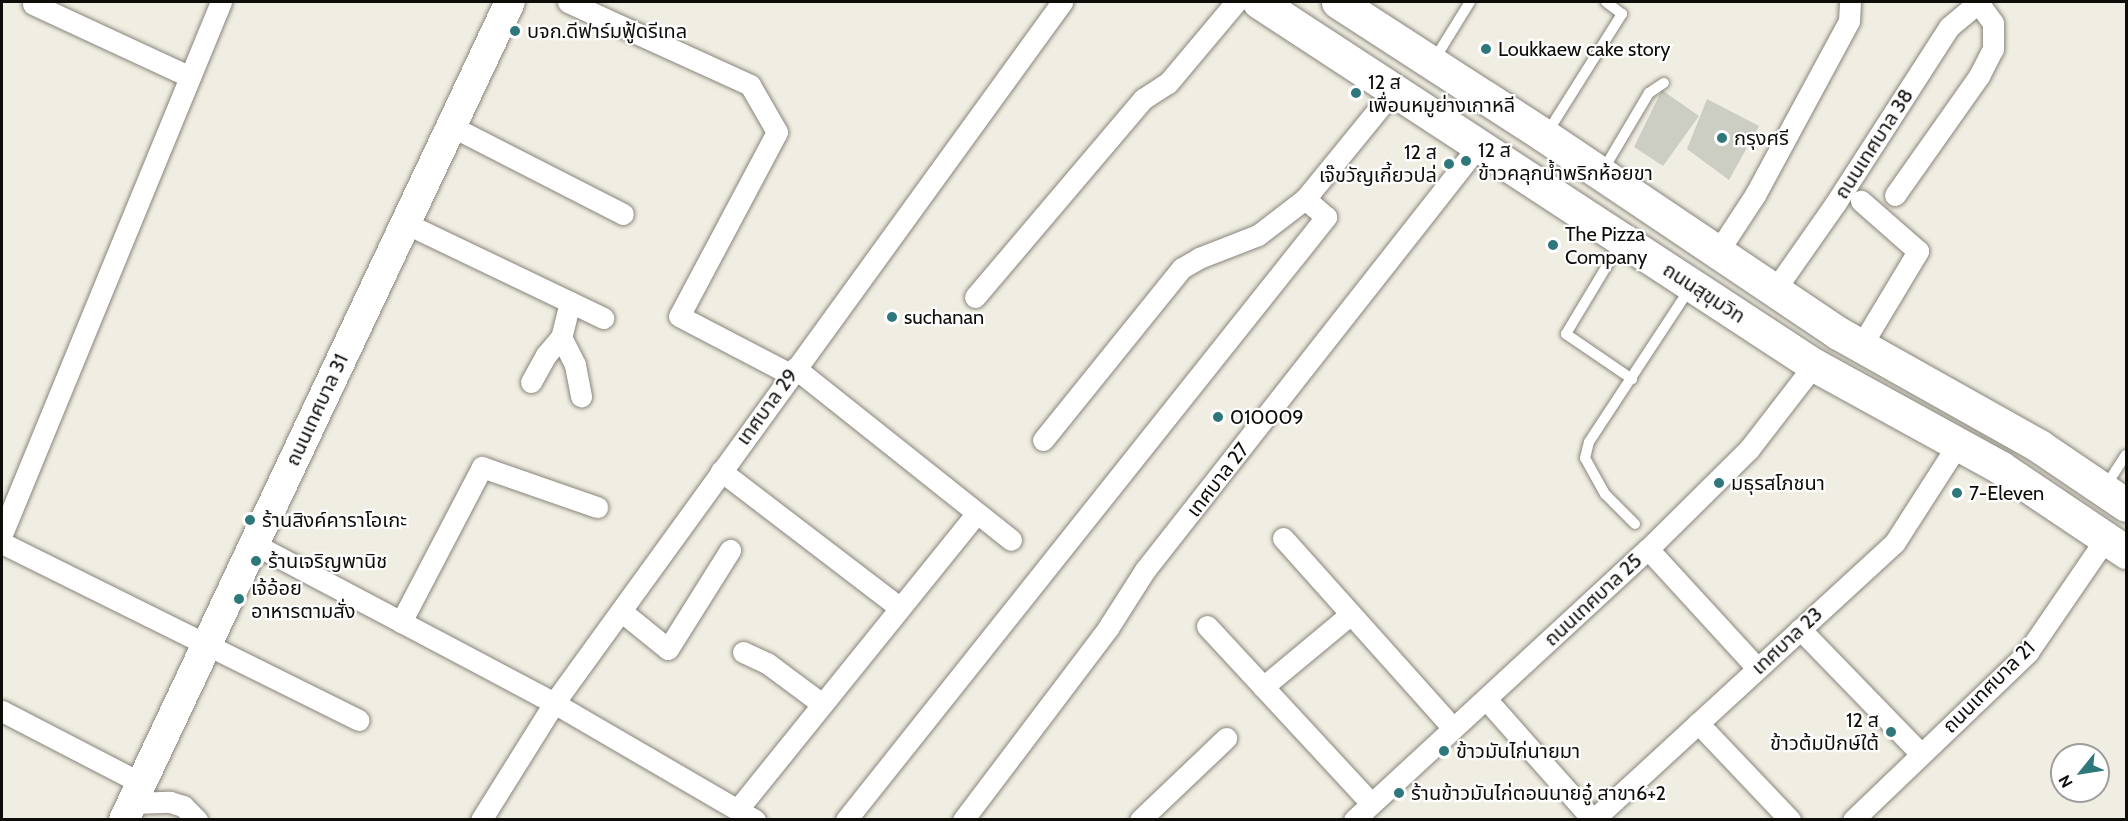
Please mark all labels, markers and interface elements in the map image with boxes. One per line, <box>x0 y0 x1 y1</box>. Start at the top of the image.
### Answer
place label: บจก.ดีฟาร์มฟู้ดรีเทล <box>527 19 687 43</box>
marker: บจก.ดีฟาร์มฟู้ดรีเทล <box>508 24 522 38</box>
place label: Loukkaew cake story <box>1498 37 1670 61</box>
marker: Loukkaew cake story <box>1479 42 1493 56</box>
place label: 12 ส เพื่อนหมูย่างเกาหลี <box>1368 70 1515 117</box>
street label: ถนนเทศบาล 38 <box>1830 85 1918 203</box>
marker: 12 ส เพื่อนหมูย่างเกาหลี <box>1349 86 1363 100</box>
place label: กรุงศรี <box>1734 126 1789 150</box>
marker: กรุงศรี <box>1715 131 1729 145</box>
place label: 12 ส ข้าวคลุกน้ำพริกห้อยขา <box>1478 138 1653 185</box>
place label: 12 ส เจ๊ขวัญเกี้ยวปล่ <box>1319 140 1437 187</box>
marker: 12 ส ข้าวคลุกน้ำพริกห้อยขา <box>1459 154 1473 168</box>
marker: 12 ส เจ๊ขวัญเกี้ยวปล่ <box>1442 157 1456 171</box>
place label: The Pizza Company <box>1565 222 1647 269</box>
marker: The Pizza Company <box>1546 238 1560 252</box>
street label: ถนนสุขุมวิท <box>1658 258 1750 328</box>
place label: suchanan <box>904 305 984 329</box>
marker: suchanan <box>885 310 899 324</box>
street label: ถนนเทศบาล 31 <box>281 350 353 470</box>
street label: เทศบาล 29 <box>731 364 803 450</box>
place label: 010009 <box>1230 405 1304 429</box>
marker: 010009 <box>1211 410 1225 424</box>
street label: เทศบาล 27 <box>1182 438 1254 522</box>
place label: มธุรสโภชนา <box>1731 471 1825 495</box>
marker: มธุรสโภชนา <box>1712 476 1726 490</box>
place label: 7-Eleven <box>1969 481 2044 505</box>
marker: 7-Eleven <box>1950 486 1964 500</box>
place label: ร้านสิงค์คาราโอเกะ <box>262 508 407 532</box>
marker: ร้านสิงค์คาราโอเกะ <box>243 513 257 527</box>
place label: ร้านเจริญพานิช <box>268 549 387 573</box>
street label: ถนนเทศบาล 25 <box>1539 549 1647 651</box>
marker: ร้านเจริญพานิช <box>249 554 263 568</box>
place label: เจ้อ้อย อาหารตามสั่ง <box>251 576 356 623</box>
marker: เจ้อ้อย อาหารตามสั่ง <box>232 592 246 606</box>
street label: เทศบาล 23 <box>1747 602 1827 680</box>
street label: ถนนเทศบาล 21 <box>1938 636 2040 738</box>
place label: 12 ส ข้าวต้มปักษ์ใต้ <box>1770 708 1879 755</box>
marker: 12 ส ข้าวต้มปักษ์ใต้ <box>1884 725 1898 739</box>
place label: ข้าวมันไก่นายมา <box>1456 739 1580 763</box>
north arrow <box>2050 743 2110 803</box>
marker: ข้าวมันไก่นายมา <box>1437 744 1451 758</box>
text: N <box>2055 772 2077 791</box>
place label: ร้านข้าวมันไก่ตอนนายอู๋ สาขา6+2 <box>1411 781 1666 805</box>
marker: ร้านข้าวมันไก่ตอนนายอู๋ สาขา6+2 <box>1392 786 1406 800</box>

